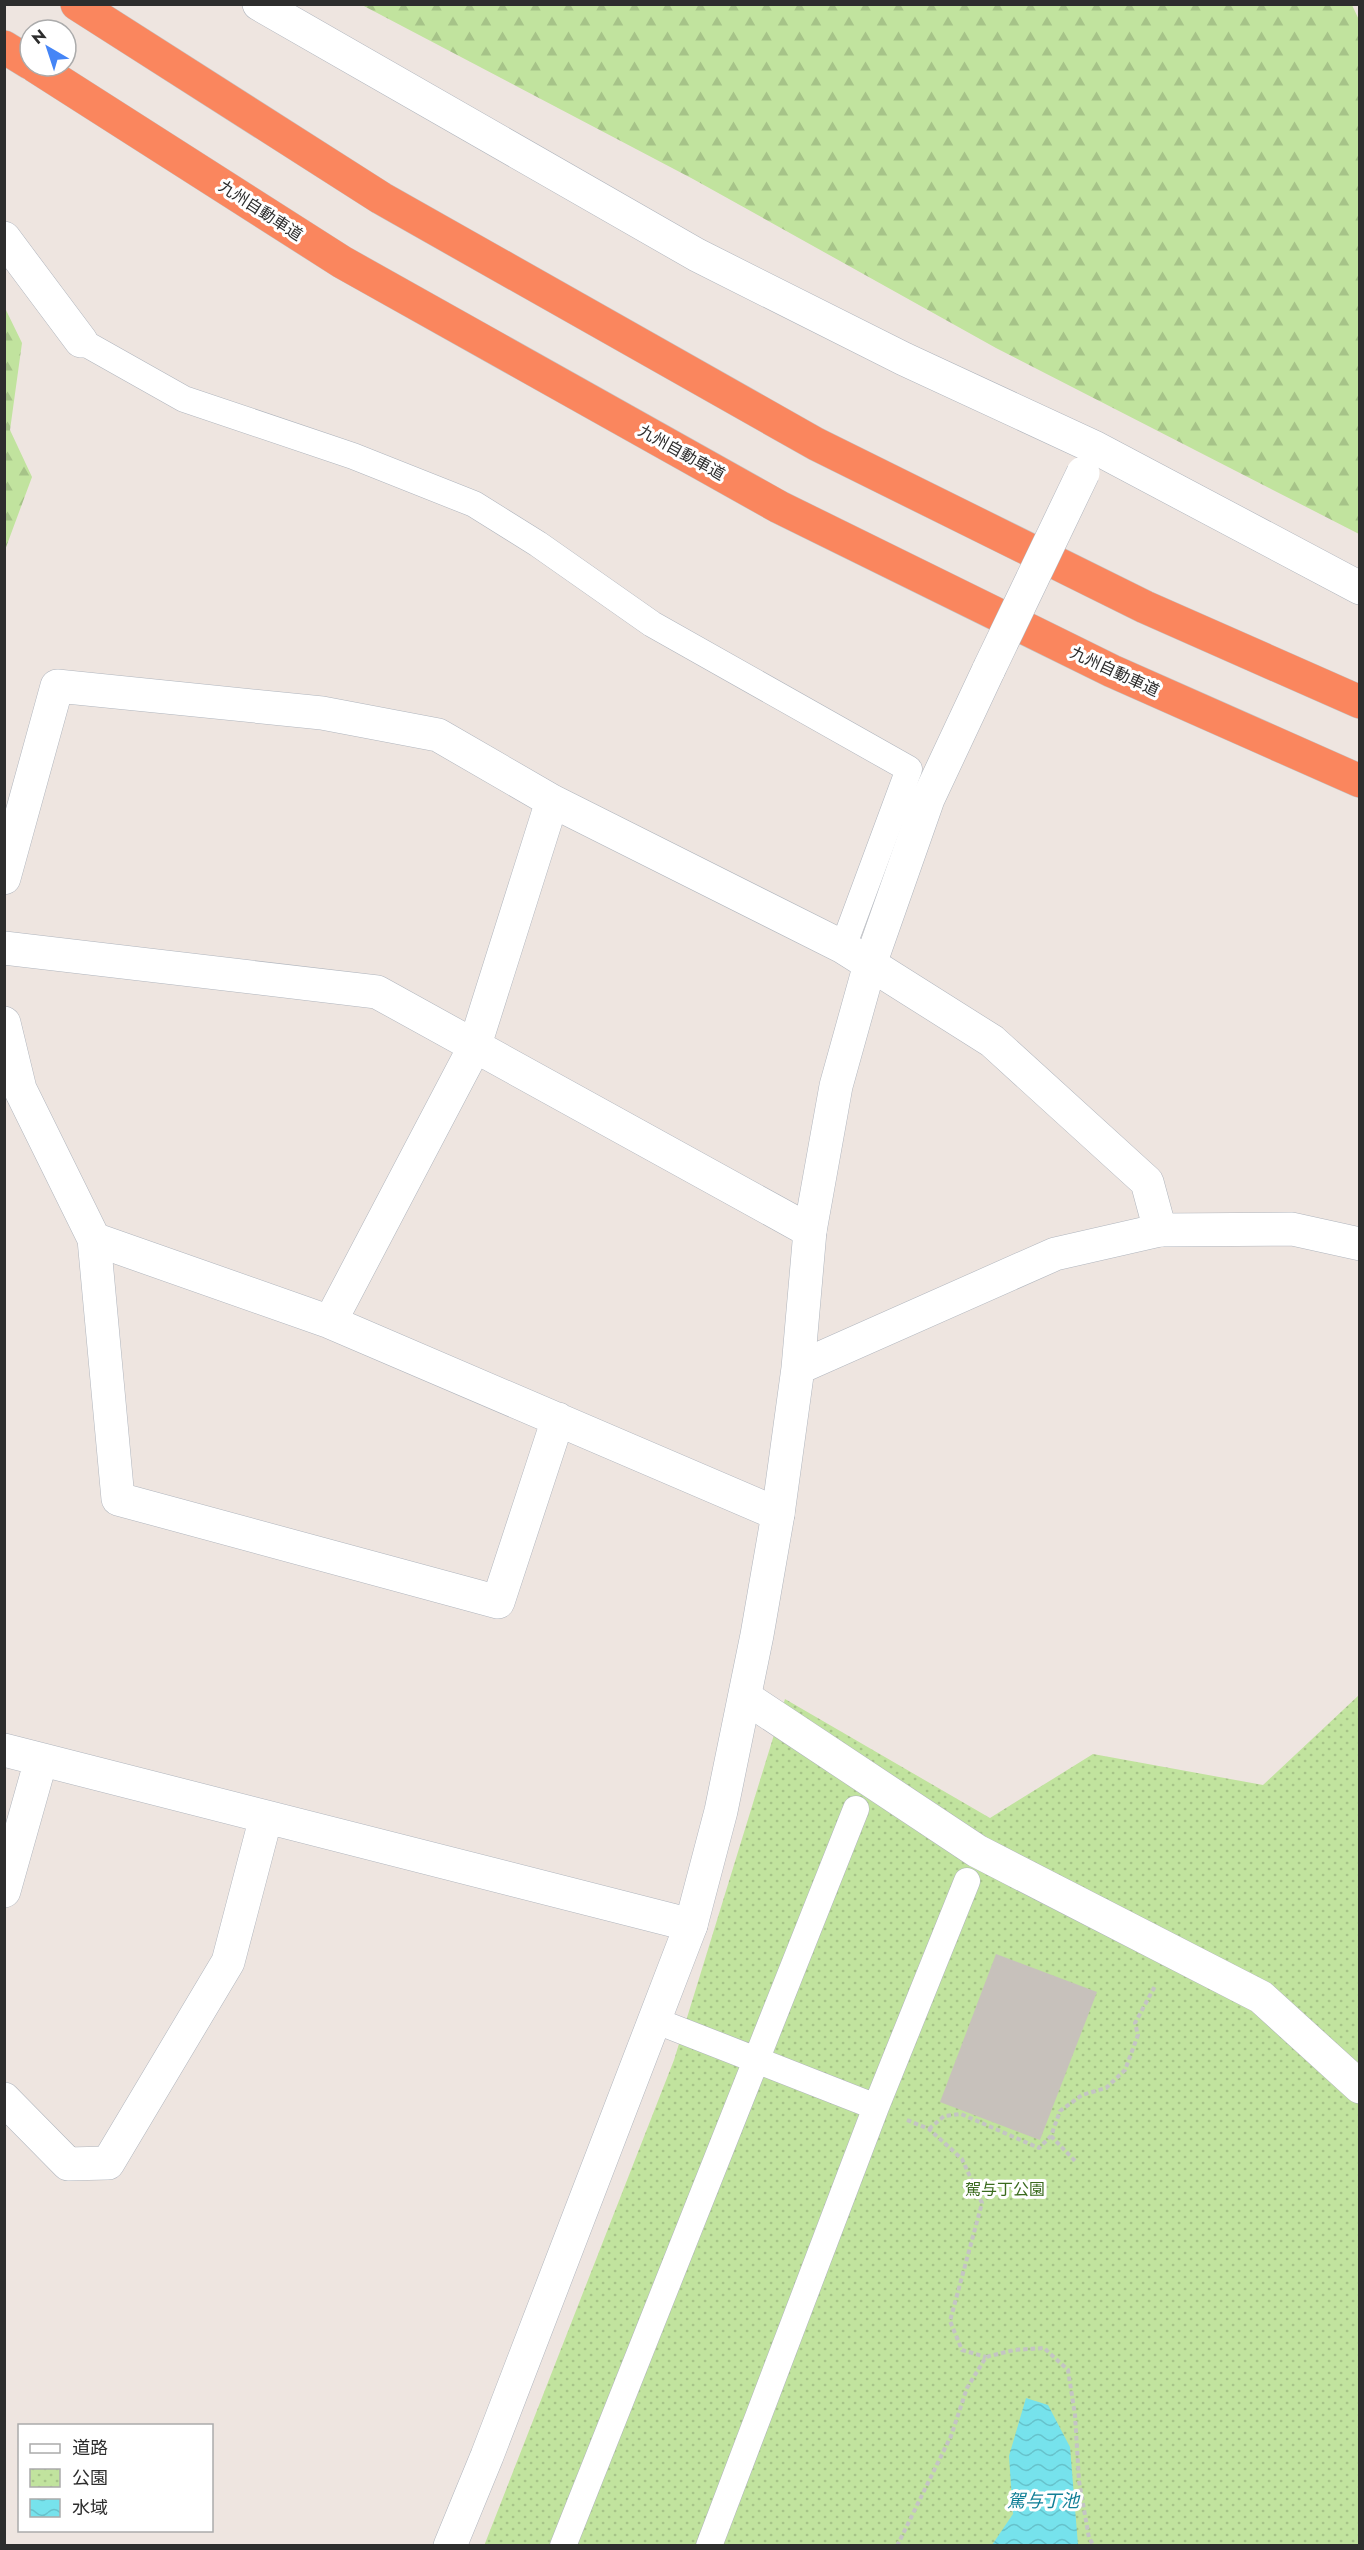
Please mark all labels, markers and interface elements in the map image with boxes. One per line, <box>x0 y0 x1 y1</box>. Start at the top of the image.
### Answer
north arrow <box>18 18 78 78</box>
text: N <box>27 24 51 50</box>
street label: 九州自動車道 <box>214 175 307 246</box>
street label: 九州自動車道 <box>634 419 729 486</box>
street label: 九州自動車道 <box>1066 641 1163 702</box>
park label: 駕与丁公園 <box>965 2178 1045 2201</box>
legend <box>18 2424 213 2532</box>
text: 道路 <box>72 2435 108 2461</box>
text: 公園 <box>72 2465 108 2491</box>
water label: 駕与丁池 <box>1007 2488 1081 2514</box>
text: 水域 <box>72 2495 108 2521</box>

